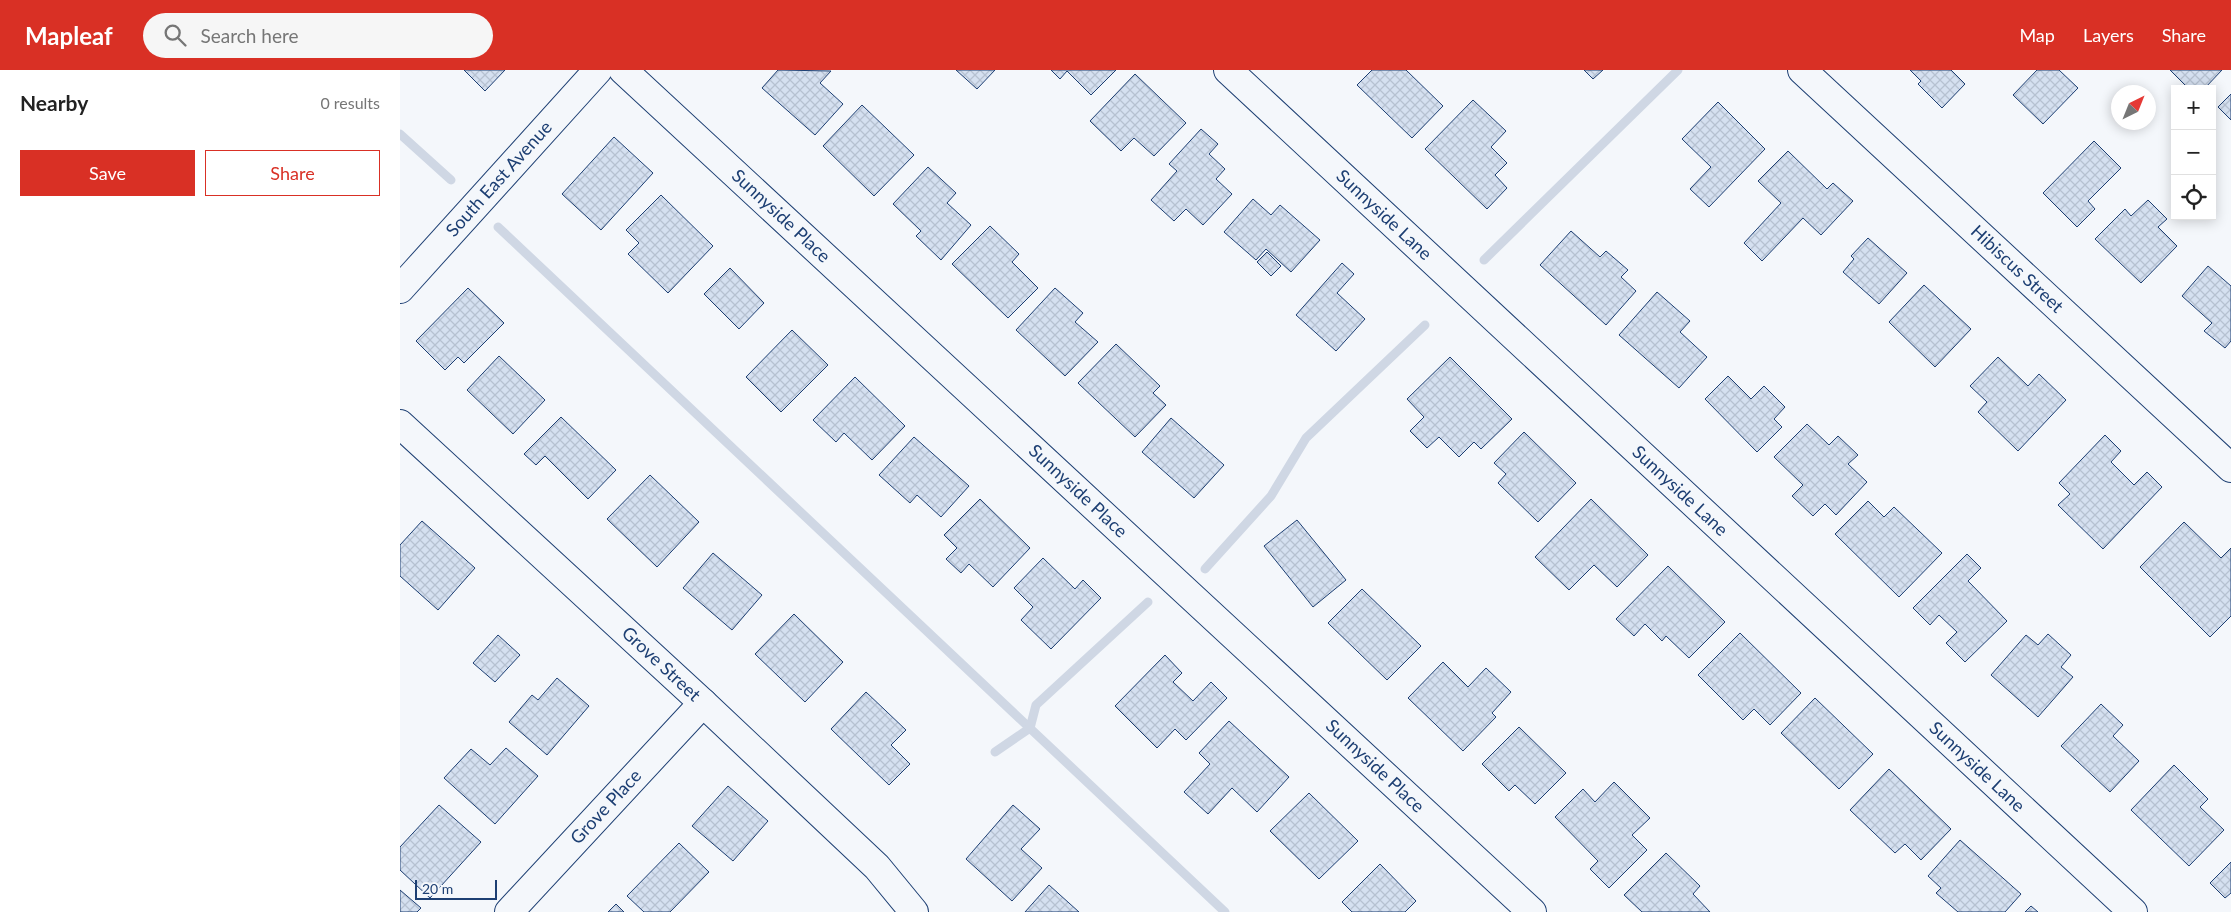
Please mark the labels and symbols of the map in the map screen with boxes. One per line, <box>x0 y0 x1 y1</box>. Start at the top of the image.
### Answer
north arrow <box>2111 85 2156 130</box>
street label: South East Avenue <box>441 116 556 241</box>
street label: Sunnyside Place <box>728 164 836 267</box>
street label: Sunnyside Lane <box>1332 164 1437 264</box>
street label: Hibiscus Street <box>1967 220 2069 317</box>
street label: Sunnyside Place <box>1025 439 1133 542</box>
street label: Sunnyside Lane <box>1628 440 1733 540</box>
street label: Grove Street <box>618 621 706 706</box>
street label: Sunnyside Place <box>1322 714 1430 817</box>
street label: Sunnyside Lane <box>1925 716 2030 816</box>
street label: Grove Place <box>565 764 645 848</box>
scale bar <box>415 877 498 900</box>

